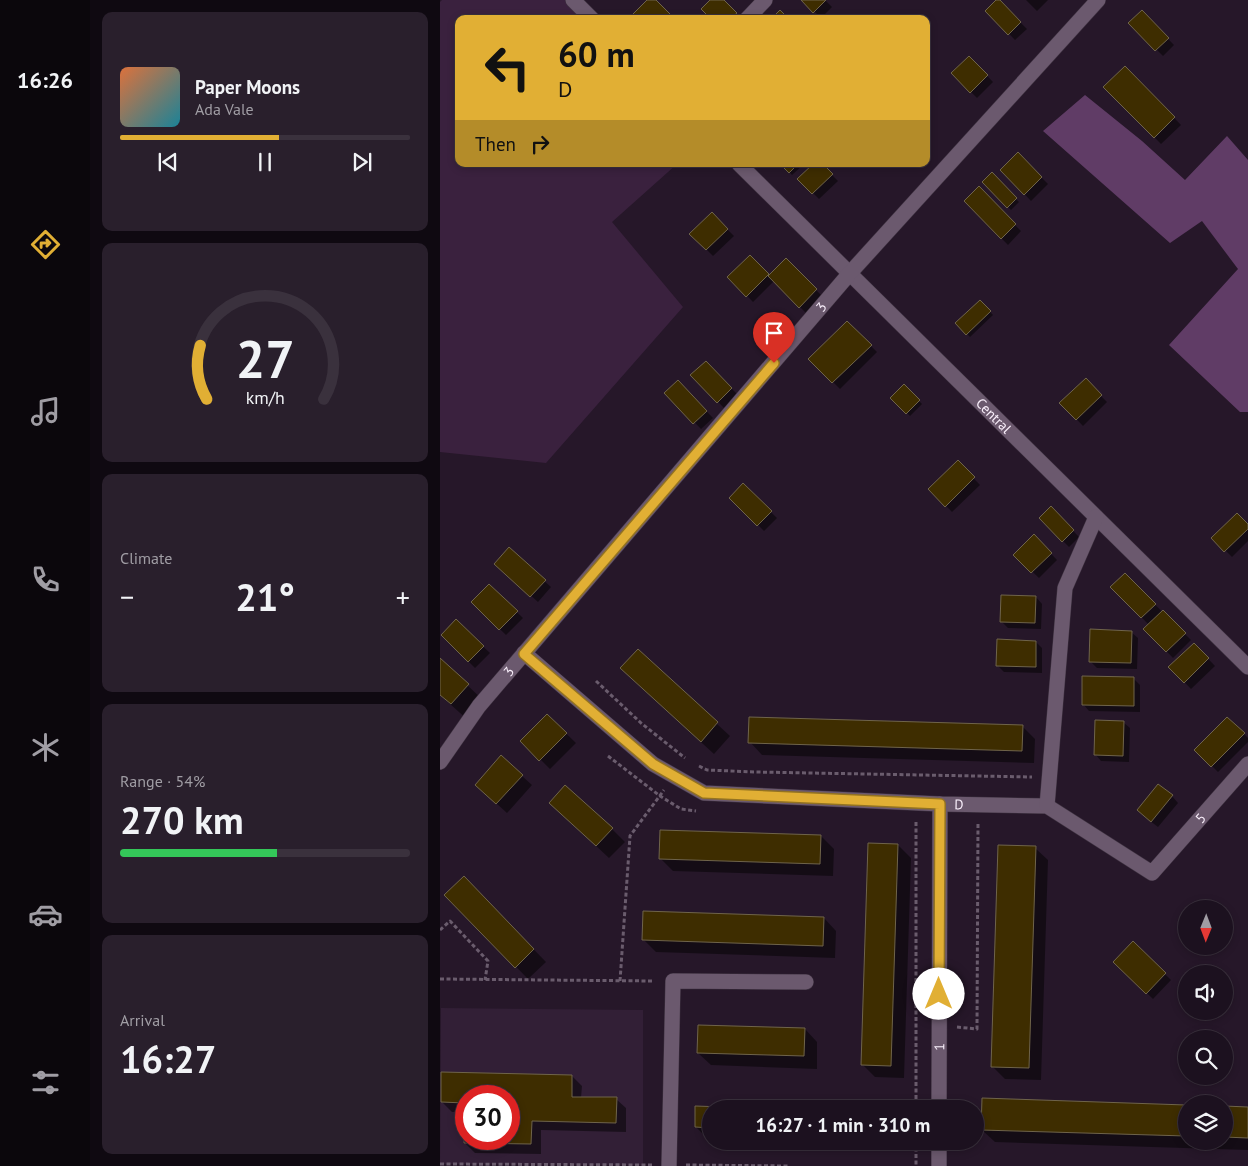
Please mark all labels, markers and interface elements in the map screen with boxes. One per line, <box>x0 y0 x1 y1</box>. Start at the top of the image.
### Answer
text: 60 m <box>558 31 635 77</box>
icon: left <box>475 35 540 100</box>
text: 16:26 <box>17 66 73 94</box>
text: Paper Moons <box>195 75 300 99</box>
text: D <box>558 75 572 103</box>
text: Ada Vale <box>195 99 254 119</box>
icon: right <box>526 130 554 158</box>
text: Then <box>475 132 516 156</box>
icon: previous <box>154 148 182 176</box>
icon: pause <box>251 148 279 176</box>
icon: next <box>348 148 376 176</box>
icon: directions <box>28 227 63 262</box>
street label: 3 <box>812 298 830 316</box>
pin <box>753 312 795 363</box>
icon: arrive <box>760 319 788 347</box>
text: 27 <box>236 325 294 392</box>
text: km/h <box>245 386 285 409</box>
icon: music <box>28 394 63 429</box>
street label: Central <box>972 394 1015 437</box>
text: Climate <box>120 548 172 568</box>
icon: phone <box>28 562 63 597</box>
text: 21° <box>235 572 295 621</box>
text: − <box>120 578 134 615</box>
text: + <box>396 578 410 615</box>
street label: 3 <box>499 662 518 680</box>
icon: climate <box>28 730 63 765</box>
text: Range · 54% <box>120 771 205 791</box>
text: 270 km <box>120 795 244 844</box>
street label: D <box>954 795 964 813</box>
street label: 5 <box>1191 809 1210 827</box>
icon: car <box>28 897 63 932</box>
north arrow <box>1178 900 1232 955</box>
map controls <box>1178 900 1233 1150</box>
button: sound <box>1178 965 1233 1020</box>
position arrow <box>912 967 964 1019</box>
text: Arrival <box>120 1010 165 1030</box>
button: search <box>1178 1030 1233 1085</box>
text: 16:27 <box>120 1034 216 1083</box>
street label: 1 <box>930 1043 948 1051</box>
icon: filters <box>28 1065 63 1100</box>
speed limit sign: 30 <box>455 1085 520 1150</box>
button: layers <box>1178 1095 1233 1150</box>
text: 16:27 · 1 min · 310 m <box>756 1113 930 1137</box>

